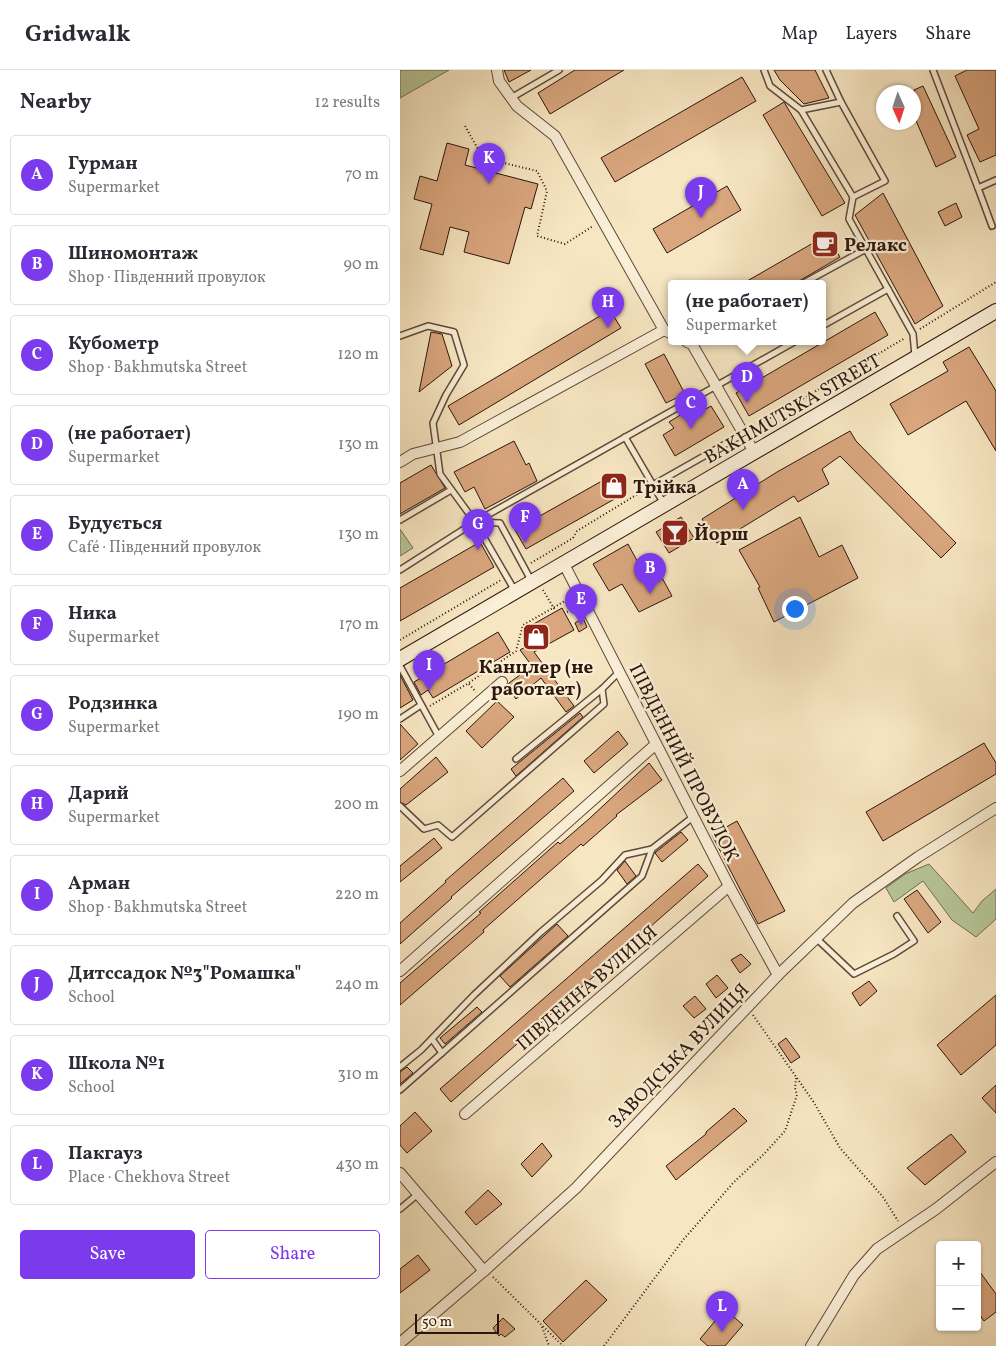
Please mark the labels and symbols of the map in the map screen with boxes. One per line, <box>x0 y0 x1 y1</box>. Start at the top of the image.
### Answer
north arrow <box>876 85 921 130</box>
pin: K <box>473 143 505 184</box>
pin: J <box>685 177 717 218</box>
cafe icon: Релакс <box>810 229 840 259</box>
place label: Релакс <box>844 233 907 259</box>
pin: H <box>592 287 624 328</box>
street label: BAKHMUTSKA STREET <box>700 348 886 471</box>
pin: D <box>731 362 763 403</box>
pin: C <box>675 388 707 429</box>
pin: A <box>727 469 759 510</box>
shop icon: Трійка <box>599 471 629 501</box>
place label: Трійка <box>633 475 697 501</box>
pin: F <box>509 502 541 543</box>
pin: G <box>462 509 494 550</box>
bar icon: Йорш <box>660 518 690 548</box>
place label: Йорш <box>694 522 748 548</box>
pin: B <box>634 553 666 594</box>
pin: E <box>565 584 597 625</box>
your location <box>782 596 808 622</box>
shop icon: Канцлер (не работает) <box>521 622 551 652</box>
pin: I <box>413 650 445 691</box>
place label: Канцлер (не работает) <box>479 655 594 703</box>
street label: ПІВДЕННИЙ ПРОВУЛОК <box>622 659 745 866</box>
street label: ПІВДЕННА ВУЛИЦЯ <box>511 920 664 1057</box>
street label: ЗАВОДСЬКА ВУЛИЦЯ <box>603 978 756 1135</box>
pin: L <box>706 1291 738 1332</box>
scale bar <box>415 1311 499 1334</box>

